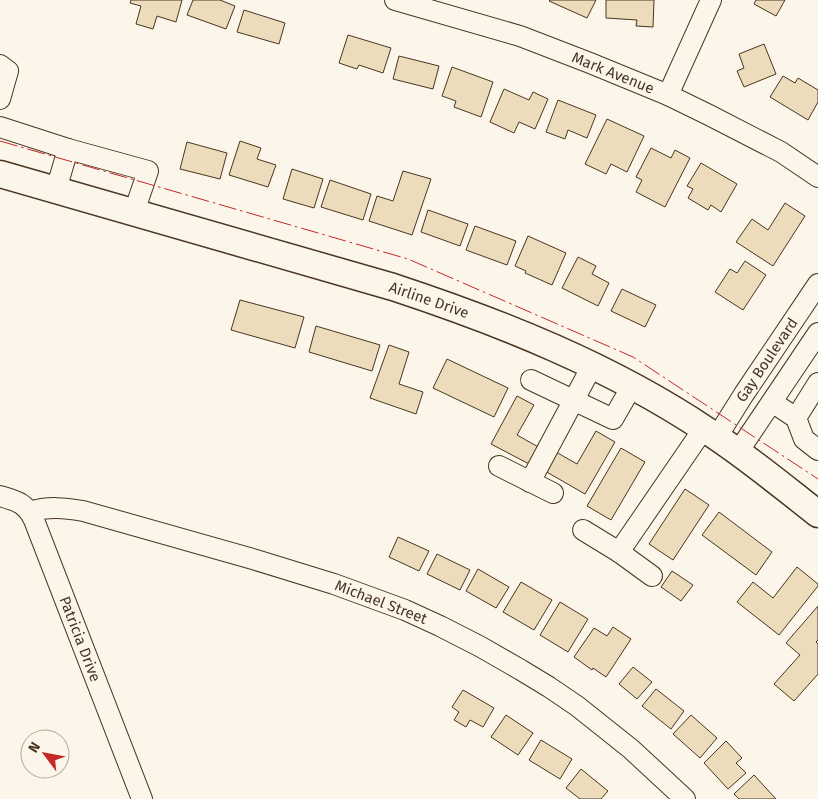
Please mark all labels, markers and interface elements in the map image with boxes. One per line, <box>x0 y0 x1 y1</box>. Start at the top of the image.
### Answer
street label: Mark Avenue <box>569 48 657 98</box>
street label: Airline Drive <box>387 278 471 322</box>
street label: Gay Boulevard <box>732 315 802 405</box>
street label: Michael Street <box>332 576 430 628</box>
street label: Patricia Drive <box>55 594 105 684</box>
north arrow <box>20 729 70 779</box>
text: N <box>25 739 44 756</box>

